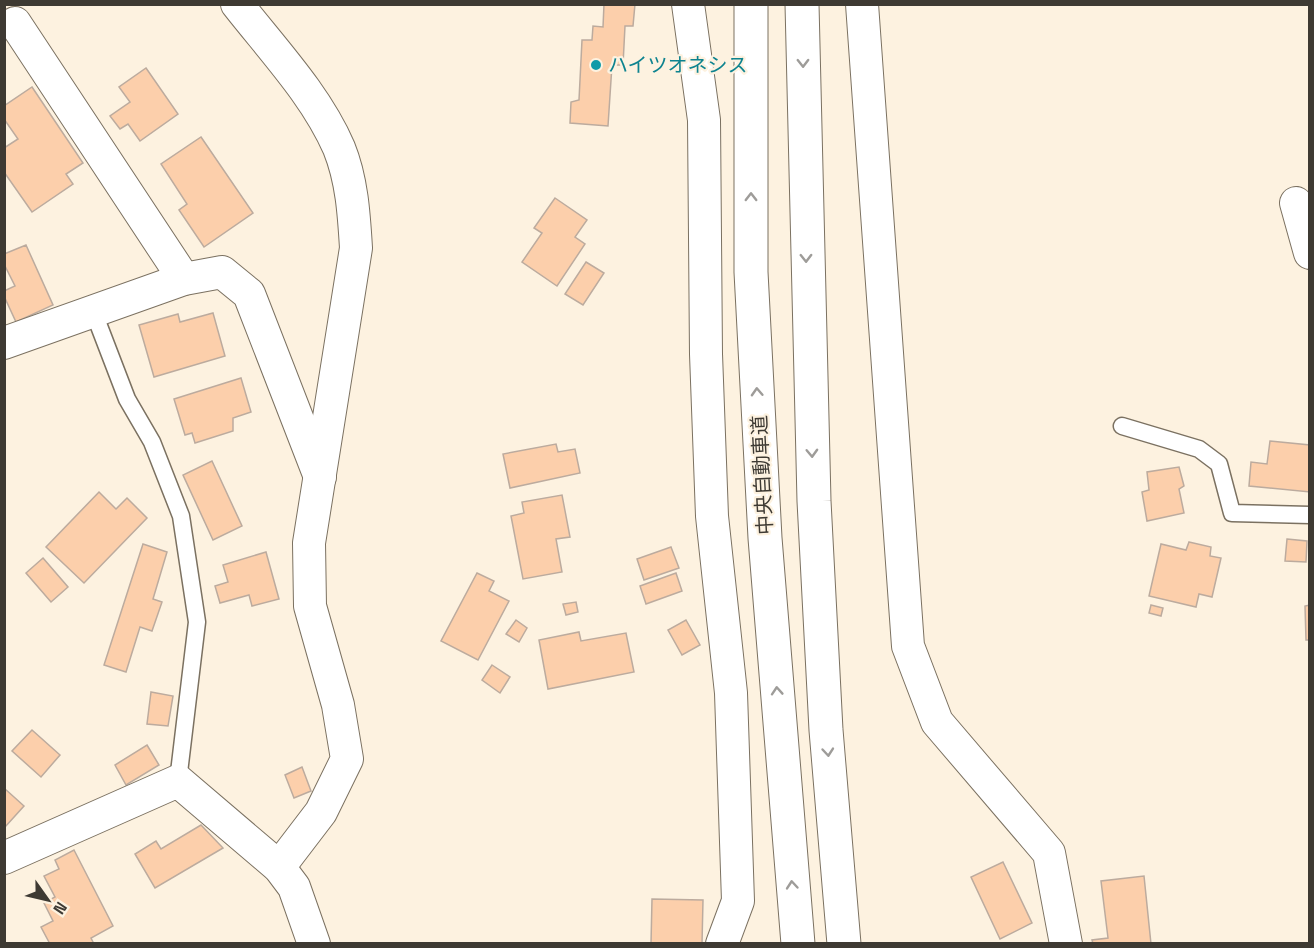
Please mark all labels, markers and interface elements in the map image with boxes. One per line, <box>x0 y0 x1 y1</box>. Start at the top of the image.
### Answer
place label: ハイツオネシス <box>608 52 748 78</box>
marker: ハイツオネシス <box>589 58 603 72</box>
one-way arrow <box>797 58 809 67</box>
one-way arrow <box>745 192 757 201</box>
one-way arrow <box>800 253 812 262</box>
one-way arrow <box>751 387 764 396</box>
street label: 中央自動車道 <box>746 414 778 536</box>
one-way arrow <box>806 448 818 457</box>
one-way arrow <box>770 686 783 695</box>
one-way arrow <box>821 748 834 757</box>
north arrow <box>18 870 78 930</box>
one-way arrow <box>786 881 799 890</box>
text: N <box>48 898 72 918</box>

